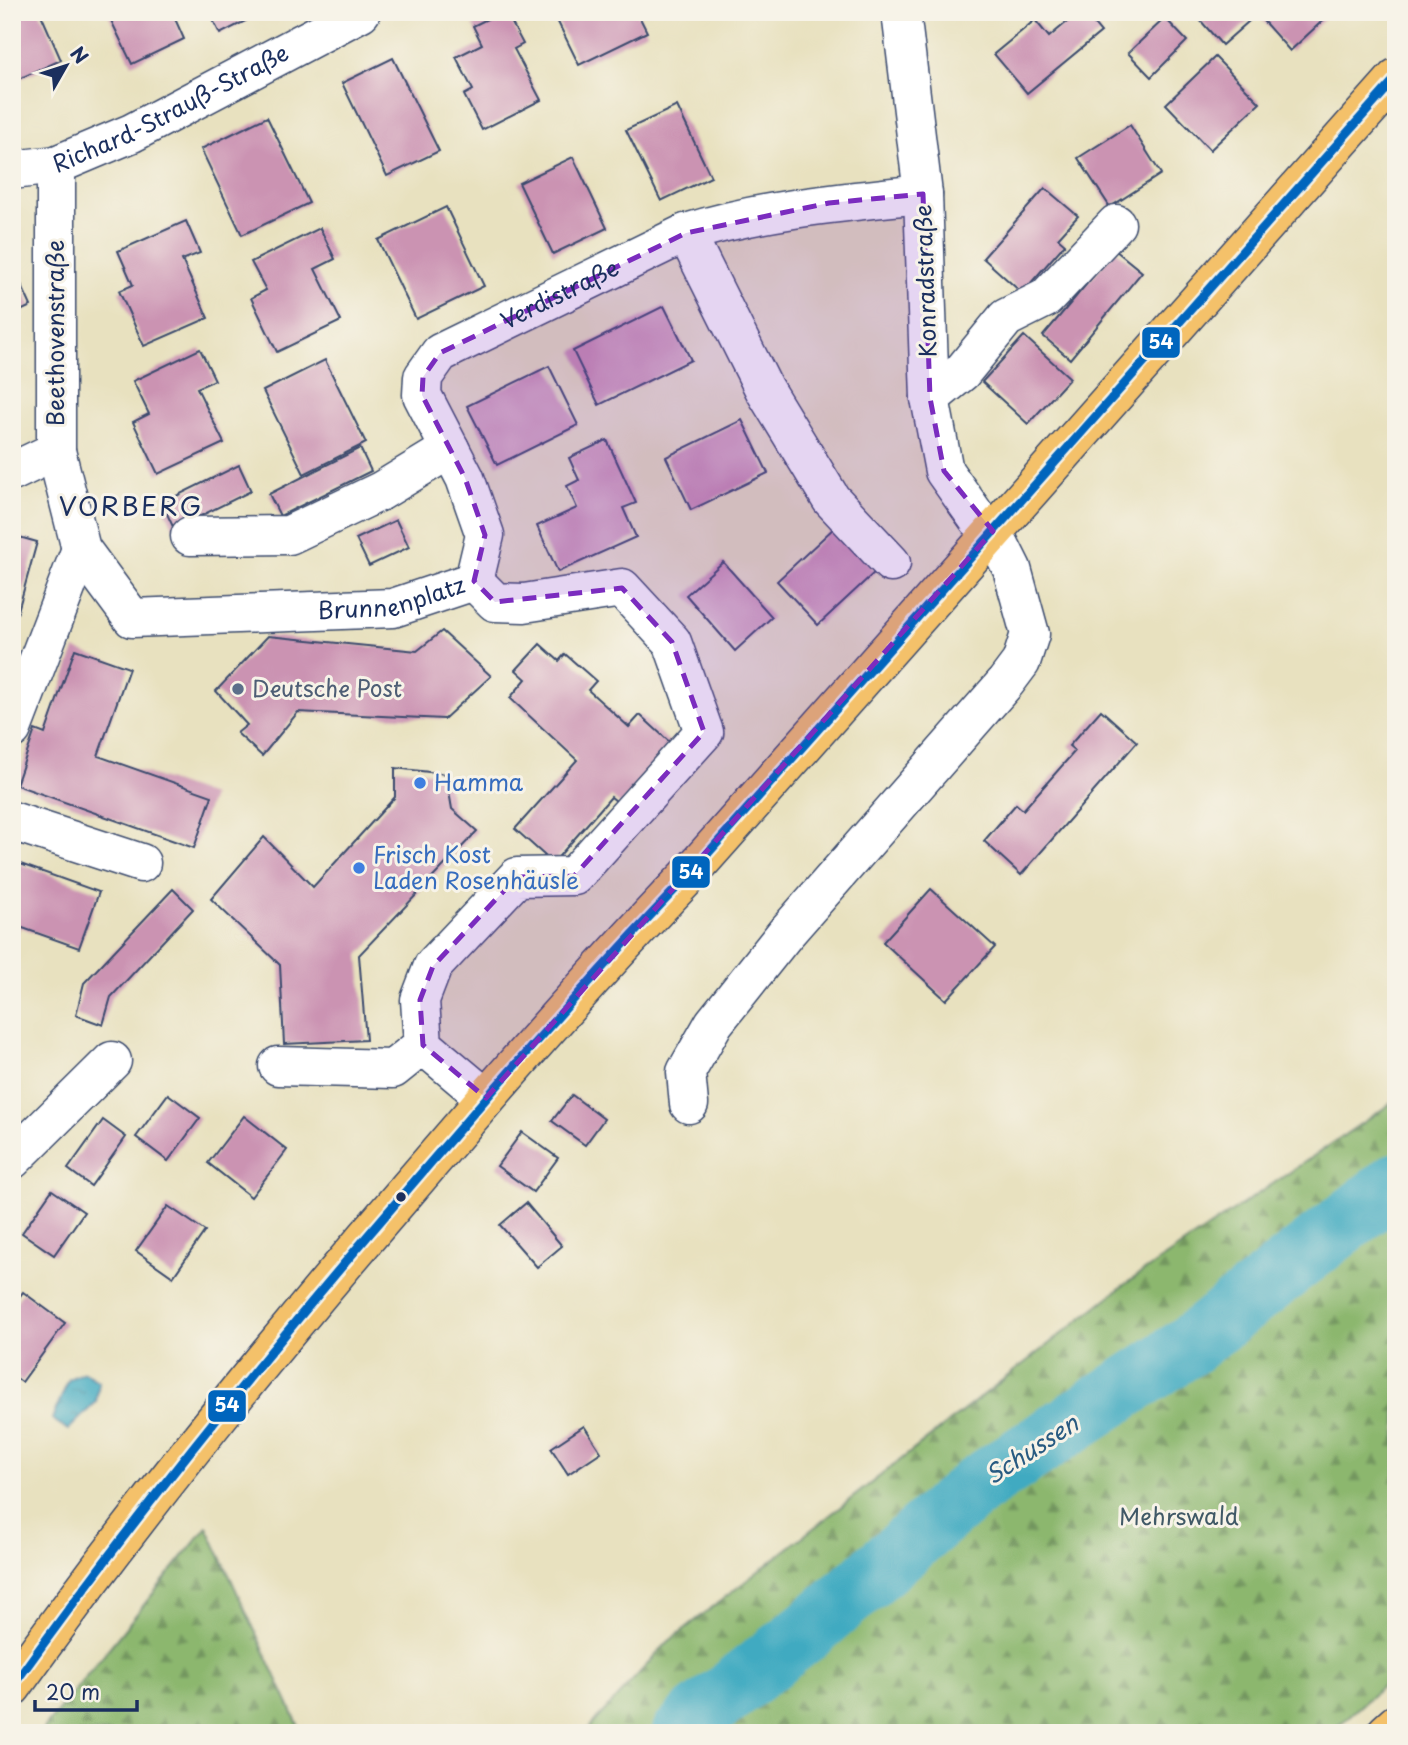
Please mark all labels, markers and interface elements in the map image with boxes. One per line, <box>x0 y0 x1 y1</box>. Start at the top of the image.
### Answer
north arrow <box>32 32 102 102</box>
street label: Richard-Strauß-Straße <box>47 34 294 181</box>
text: N <box>64 40 96 69</box>
street label: Konradstraße <box>904 204 945 358</box>
street label: Beethovenstraße <box>37 240 72 426</box>
street label: Verdistraße <box>494 249 624 337</box>
line badge: 54 <box>1141 326 1181 359</box>
text: 54 <box>1148 327 1174 355</box>
district label: VORBERG <box>59 486 203 525</box>
street label: Brunnenplatz <box>317 566 469 627</box>
place label: Deutsche Post <box>252 670 402 705</box>
marker: Deutsche Post <box>230 681 246 697</box>
place label: Hamma <box>434 764 524 799</box>
marker: Hamma <box>412 775 428 791</box>
place label: Frisch Kost Laden Rosenhäusle <box>373 836 579 897</box>
line badge: 54 <box>671 855 711 889</box>
text: 54 <box>678 857 704 885</box>
marker: Frisch Kost Laden Rosenhäusle <box>351 860 367 876</box>
unlabelled marker <box>394 1190 408 1204</box>
line badge: 54 <box>207 1389 247 1423</box>
text: 54 <box>214 1390 240 1418</box>
water label: Schussen <box>977 1404 1086 1492</box>
park label: Mehrswald <box>1119 1498 1239 1533</box>
scale bar <box>35 1668 136 1712</box>
text: 20 m <box>46 1675 100 1707</box>

